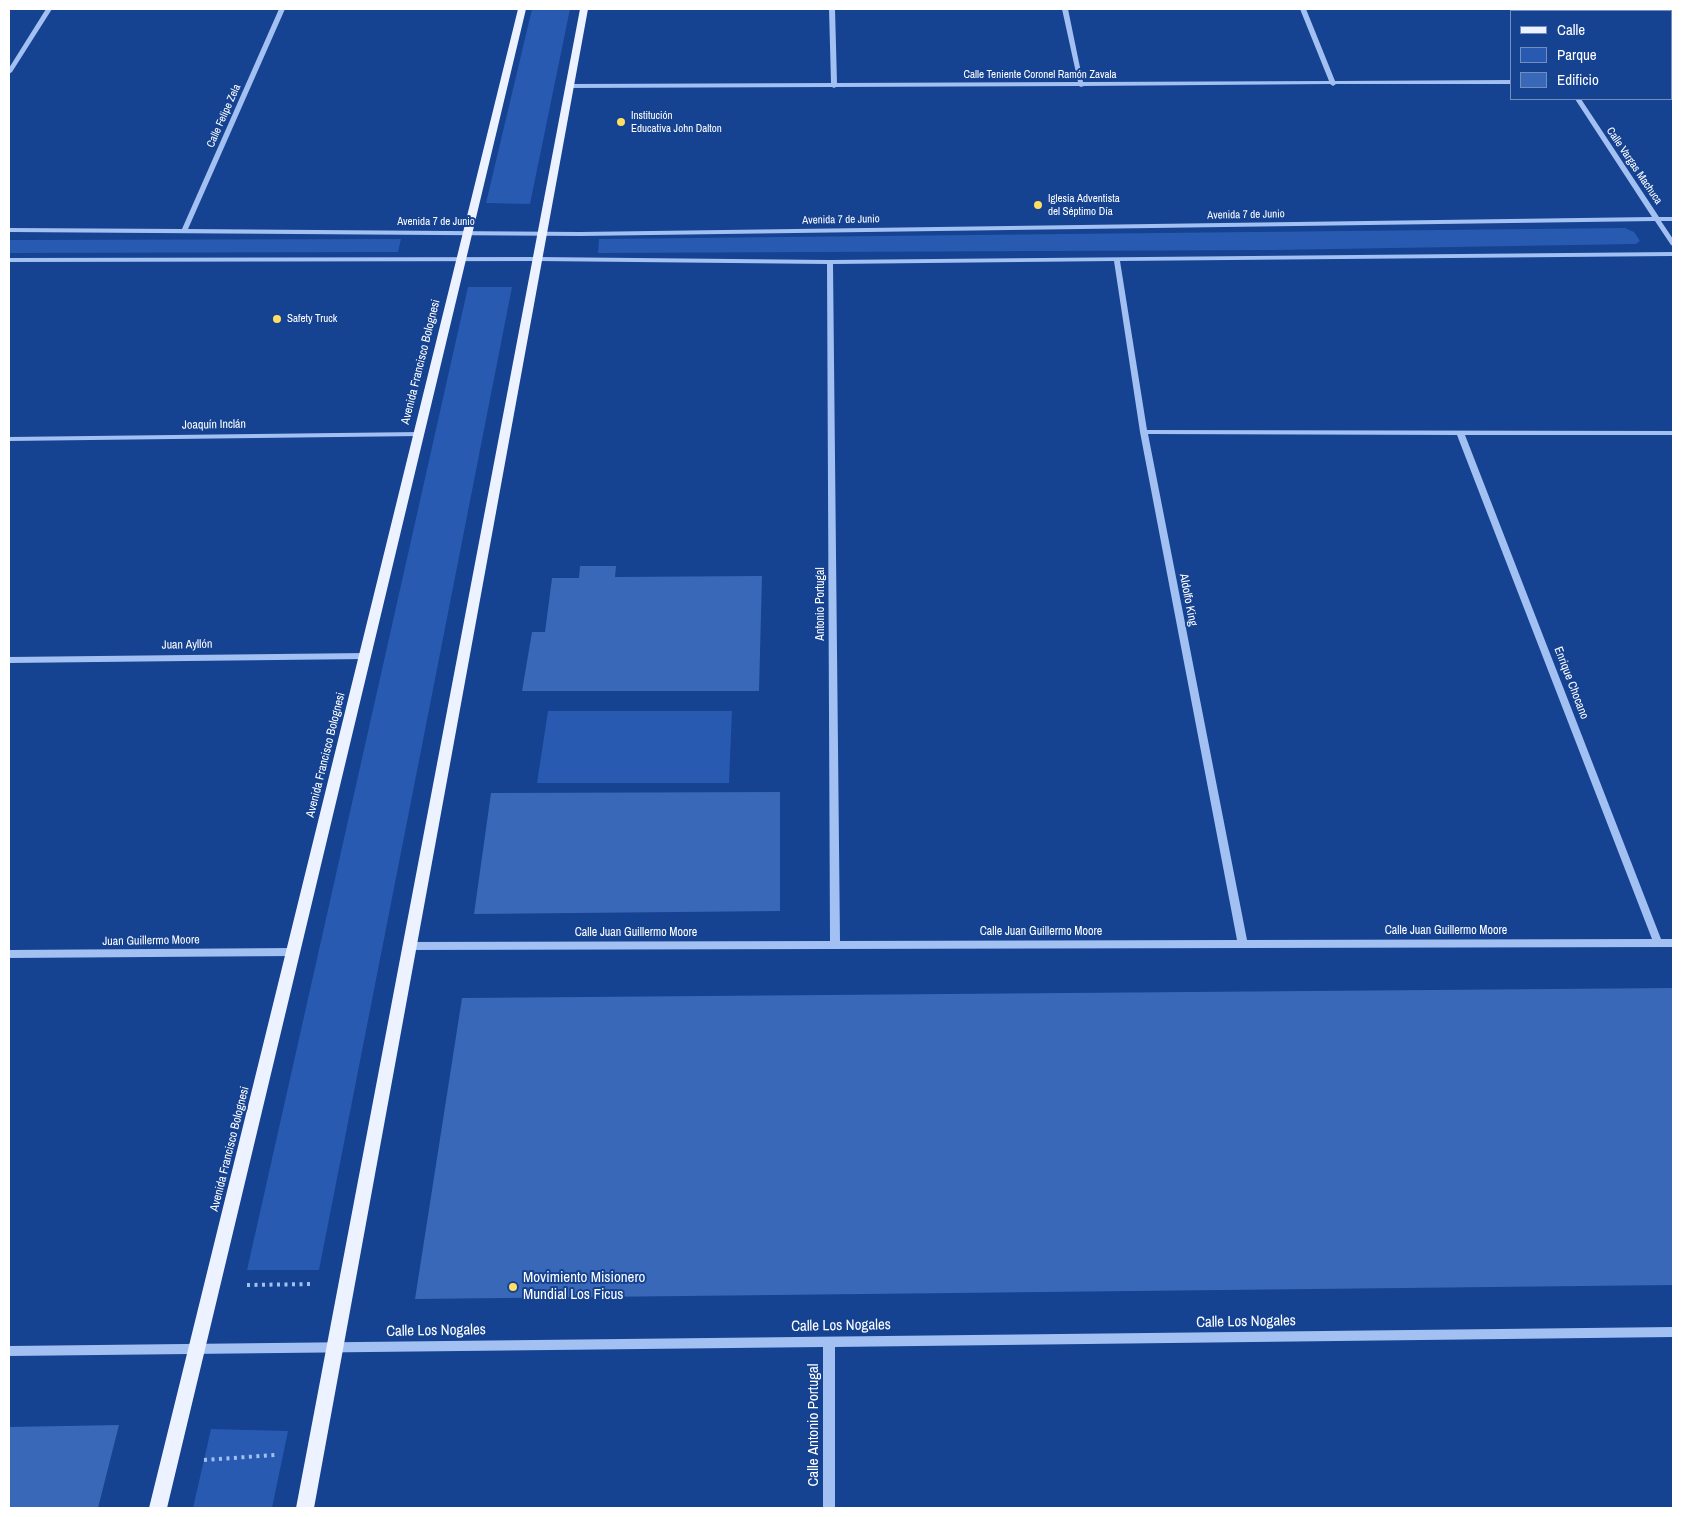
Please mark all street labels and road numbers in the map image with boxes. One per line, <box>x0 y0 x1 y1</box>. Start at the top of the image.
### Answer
street label: Calle Teniente Coronel Ramón Zavala <box>964 68 1116 82</box>
street label: Calle Felipe Zela <box>204 82 244 150</box>
street label: Calle Vargas Machuca <box>1603 125 1665 207</box>
street label: Avenida 7 de Junio <box>1207 208 1285 222</box>
street label: Avenida 7 de Junio <box>802 213 880 227</box>
street label: Avenida 7 de Junio <box>397 215 475 229</box>
street label: Avenida Francisco Bolognesi <box>398 298 444 426</box>
street label: Joaquín Inclán <box>182 417 246 433</box>
street label: Antonio Portugal <box>814 567 828 641</box>
street label: Aldolfo King <box>1176 573 1200 627</box>
street label: Juan Ayllón <box>162 637 212 653</box>
street label: Enrique Chocano <box>1551 645 1591 721</box>
street label: Avenida Francisco Bolognesi <box>303 691 349 819</box>
street label: Calle Juan Guillermo Moore <box>1385 924 1507 938</box>
street label: Calle Juan Guillermo Moore <box>980 925 1102 939</box>
street label: Calle Juan Guillermo Moore <box>575 926 697 940</box>
street label: Juan Guillermo Moore <box>102 933 200 949</box>
street label: Avenida Francisco Bolognesi <box>207 1085 253 1213</box>
street label: Calle Los Nogales <box>1196 1312 1296 1332</box>
street label: Calle Los Nogales <box>791 1316 891 1336</box>
street label: Calle Los Nogales <box>386 1321 486 1341</box>
street label: Calle Antonio Portugal <box>805 1363 823 1487</box>

